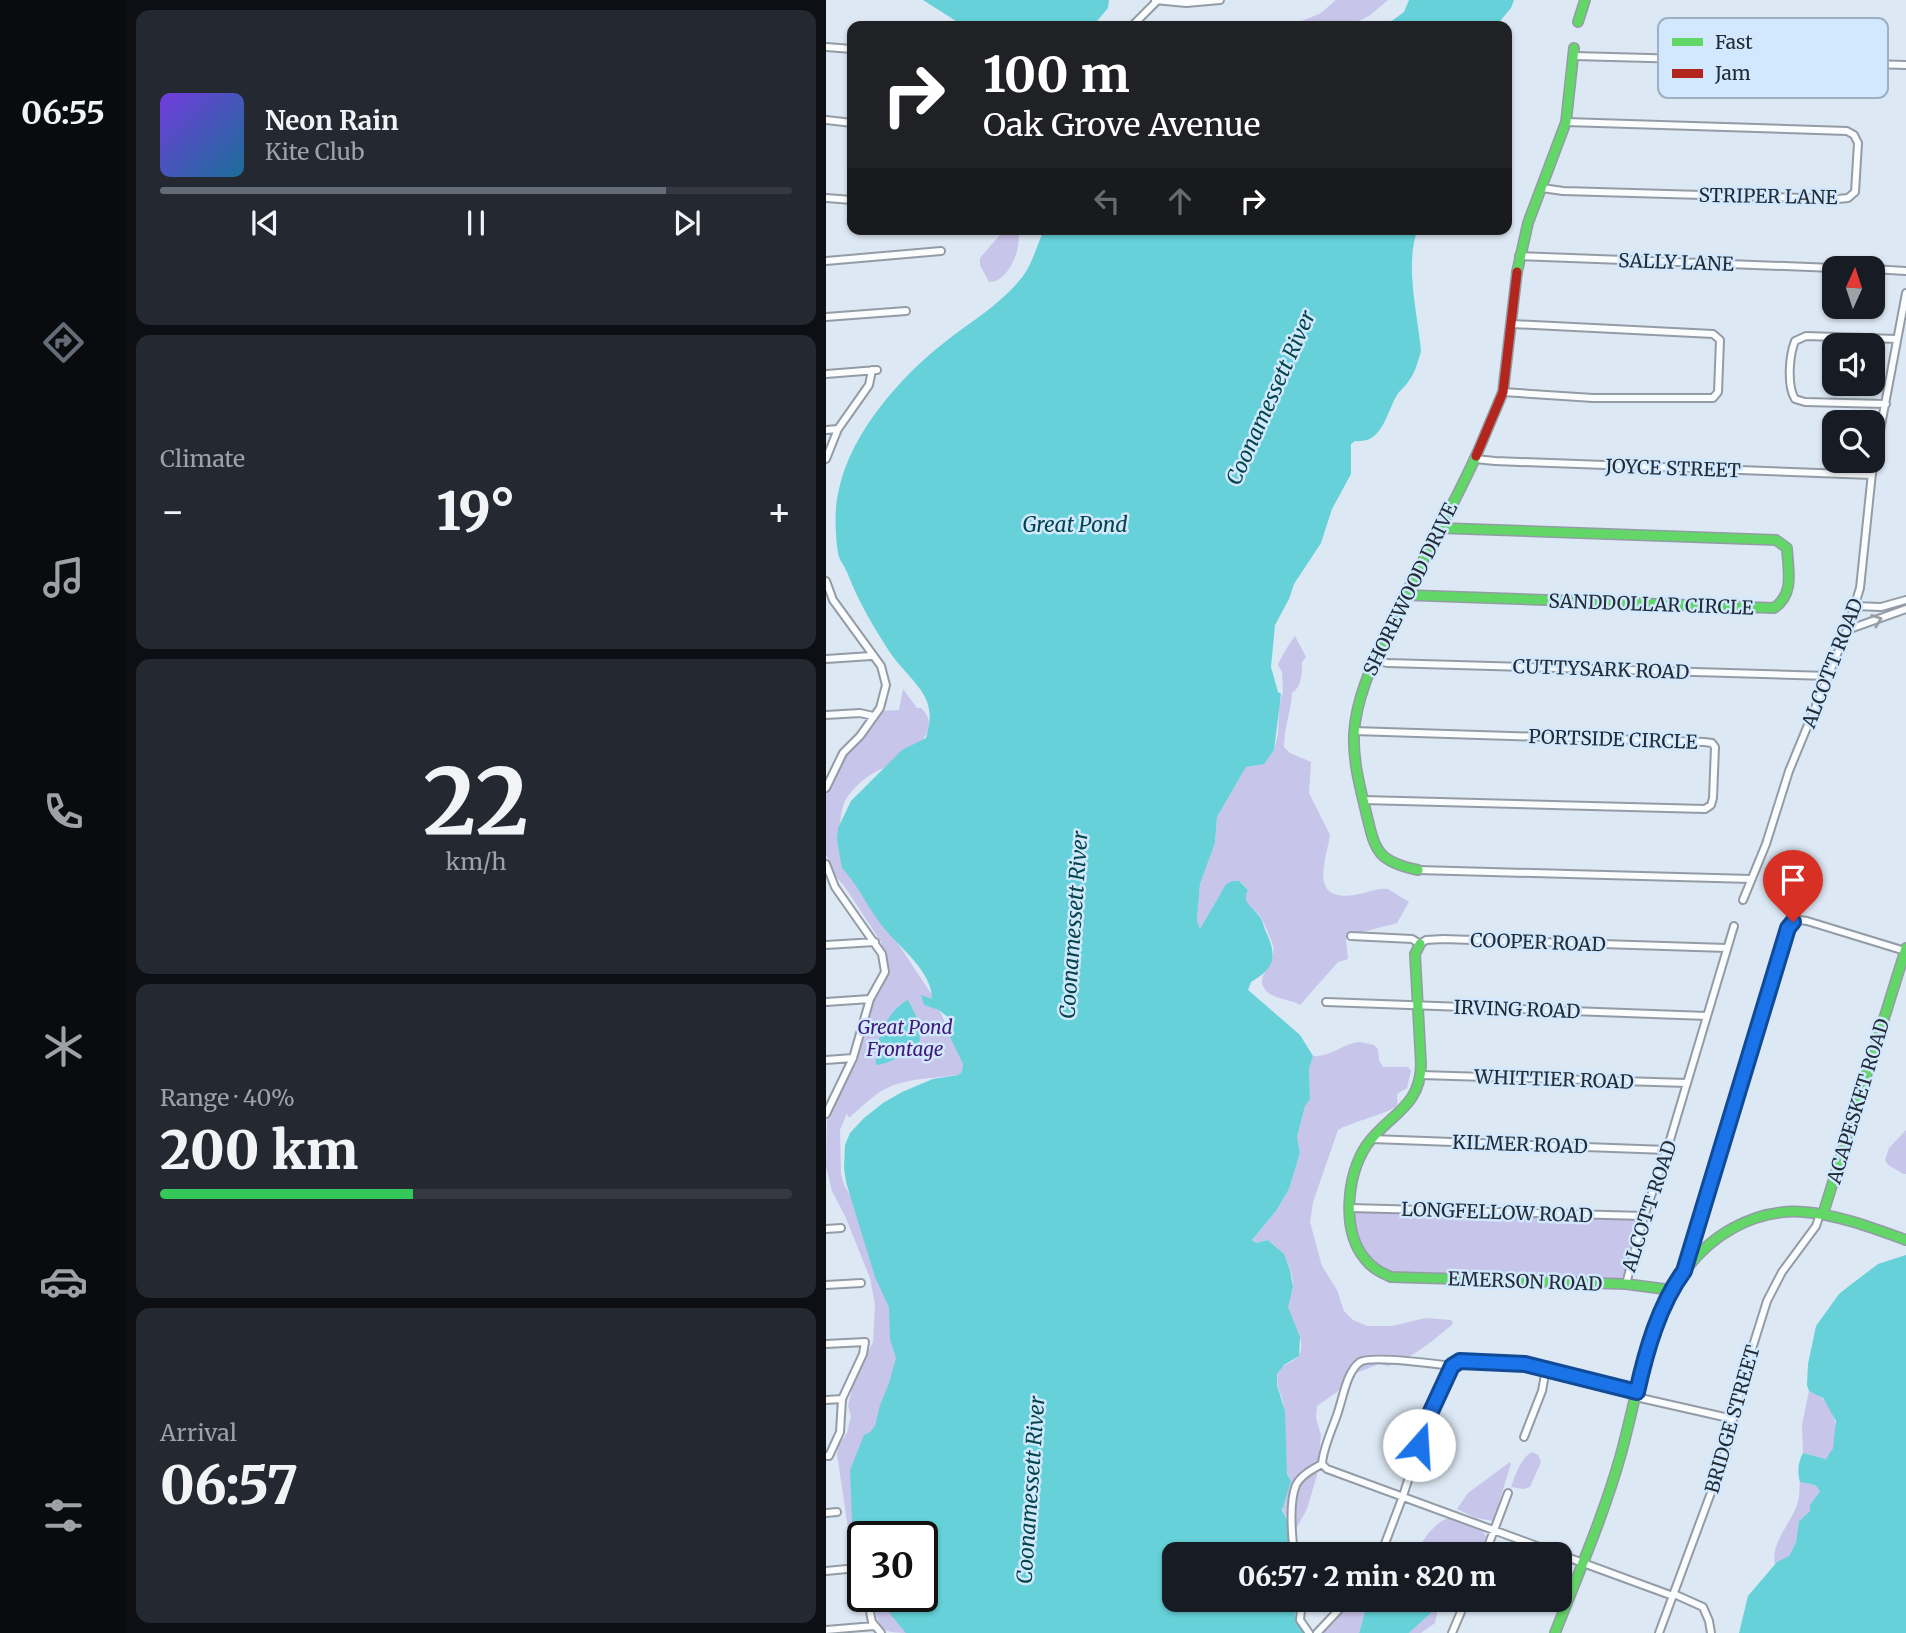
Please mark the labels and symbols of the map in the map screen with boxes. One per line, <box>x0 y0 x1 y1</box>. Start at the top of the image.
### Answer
legend <box>1658 18 1888 98</box>
text: Fast <box>1715 30 1753 54</box>
text: Jam <box>1714 61 1751 85</box>
street label: STRIPER LANE <box>1698 183 1838 209</box>
street label: SALLY LANE <box>1618 248 1734 276</box>
north arrow <box>1822 256 1885 318</box>
water label: Coonamessett River <box>1220 306 1321 489</box>
street label: JOYCE STREET <box>1604 454 1741 482</box>
street label: SHOREWOOD DRIVE <box>1358 499 1462 679</box>
water label: Great Pond <box>1022 511 1128 538</box>
street label: SANDDOLLAR CIRCLE <box>1548 588 1754 620</box>
street label: ALCOTT ROAD <box>1796 595 1868 732</box>
one-way arrow <box>1870 614 1882 628</box>
street label: CUTTYSARK ROAD <box>1512 654 1690 684</box>
street label: PORTSIDE CIRCLE <box>1528 724 1698 754</box>
water label: Coonamessett River <box>1053 830 1094 1020</box>
pin <box>1763 850 1823 922</box>
street label: COOPER ROAD <box>1470 928 1606 956</box>
street label: IRVING ROAD <box>1453 995 1581 1023</box>
park label: Great Pond Frontage <box>857 1015 953 1061</box>
street label: ACAPESKET ROAD <box>1821 1015 1895 1187</box>
street label: WHITTIER ROAD <box>1473 1064 1634 1094</box>
street label: KILMER ROAD <box>1452 1130 1588 1158</box>
street label: ALCOTT ROAD <box>1616 1137 1682 1276</box>
street label: LONGFELLOW ROAD <box>1401 1197 1593 1227</box>
street label: EMERSON ROAD <box>1447 1266 1603 1296</box>
street label: BRIDGE STREET <box>1699 1342 1765 1496</box>
water label: Coonamessett River <box>1010 1395 1051 1585</box>
position arrow <box>1382 1408 1456 1482</box>
speed limit sign: 30 <box>847 1521 938 1612</box>

